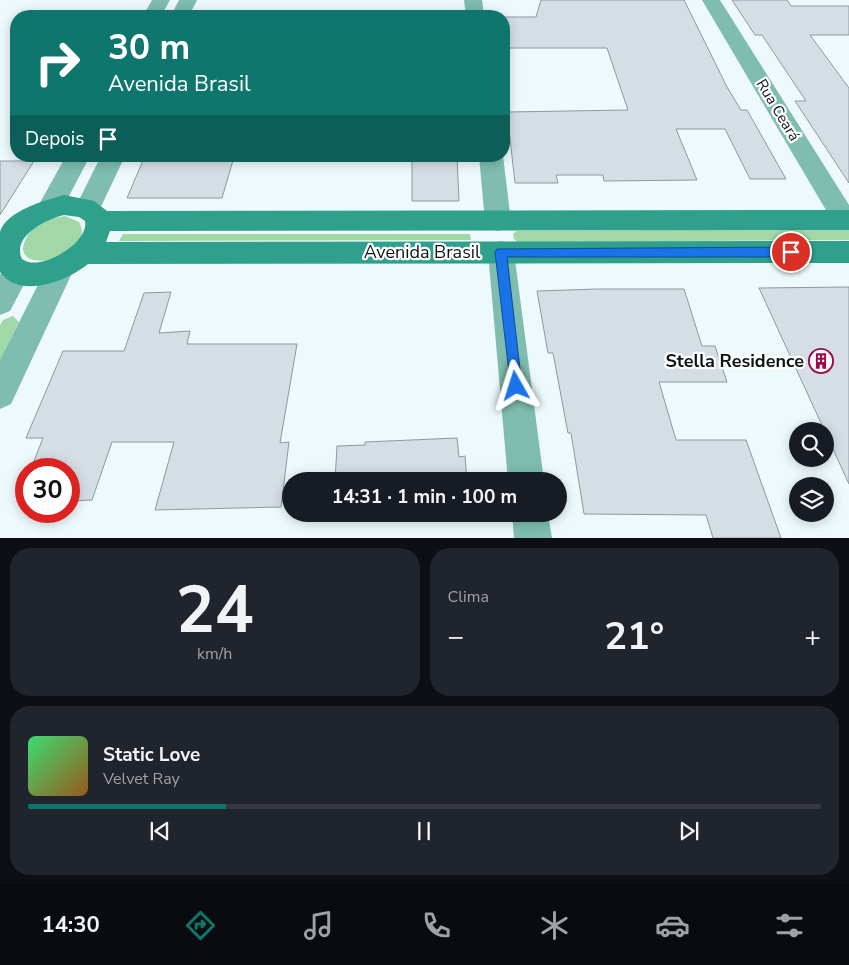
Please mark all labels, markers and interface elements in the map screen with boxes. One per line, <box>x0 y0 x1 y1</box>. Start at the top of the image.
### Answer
text: 30 m <box>108 24 190 71</box>
icon: right <box>25 30 90 95</box>
text: Avenida Brasil <box>108 69 251 99</box>
street label: Rua Ceará <box>752 75 804 145</box>
icon: arrive <box>94 125 122 153</box>
text: Depois <box>25 126 84 152</box>
pin <box>770 231 812 273</box>
icon: arrive <box>777 238 805 266</box>
street label: Avenida Brasil <box>364 240 481 264</box>
building icon: Stella Residence <box>808 348 834 374</box>
place label: Stella Residence <box>666 349 804 373</box>
position arrow <box>489 359 541 411</box>
map controls <box>789 422 834 522</box>
button: search <box>789 422 834 467</box>
speed limit sign: 30 <box>15 458 80 523</box>
button: layers <box>789 477 834 522</box>
text: 14:31 · 1 min · 100 m <box>332 484 517 510</box>
text: 24 <box>176 566 254 655</box>
text: Clima <box>448 586 489 608</box>
text: 21° <box>604 611 664 662</box>
text: − <box>448 618 464 656</box>
text: + <box>804 618 821 656</box>
text: km/h <box>197 643 232 665</box>
text: Static Love <box>103 742 200 768</box>
text: Velvet Ray <box>103 768 180 790</box>
icon: previous <box>146 817 174 845</box>
icon: pause <box>410 817 438 845</box>
icon: next <box>675 817 703 845</box>
icon: directions <box>183 908 218 943</box>
icon: music <box>301 908 336 943</box>
icon: phone <box>419 908 454 943</box>
icon: climate <box>537 908 572 943</box>
icon: car <box>655 908 690 943</box>
icon: filters <box>772 908 807 943</box>
text: 14:30 <box>41 910 100 940</box>

